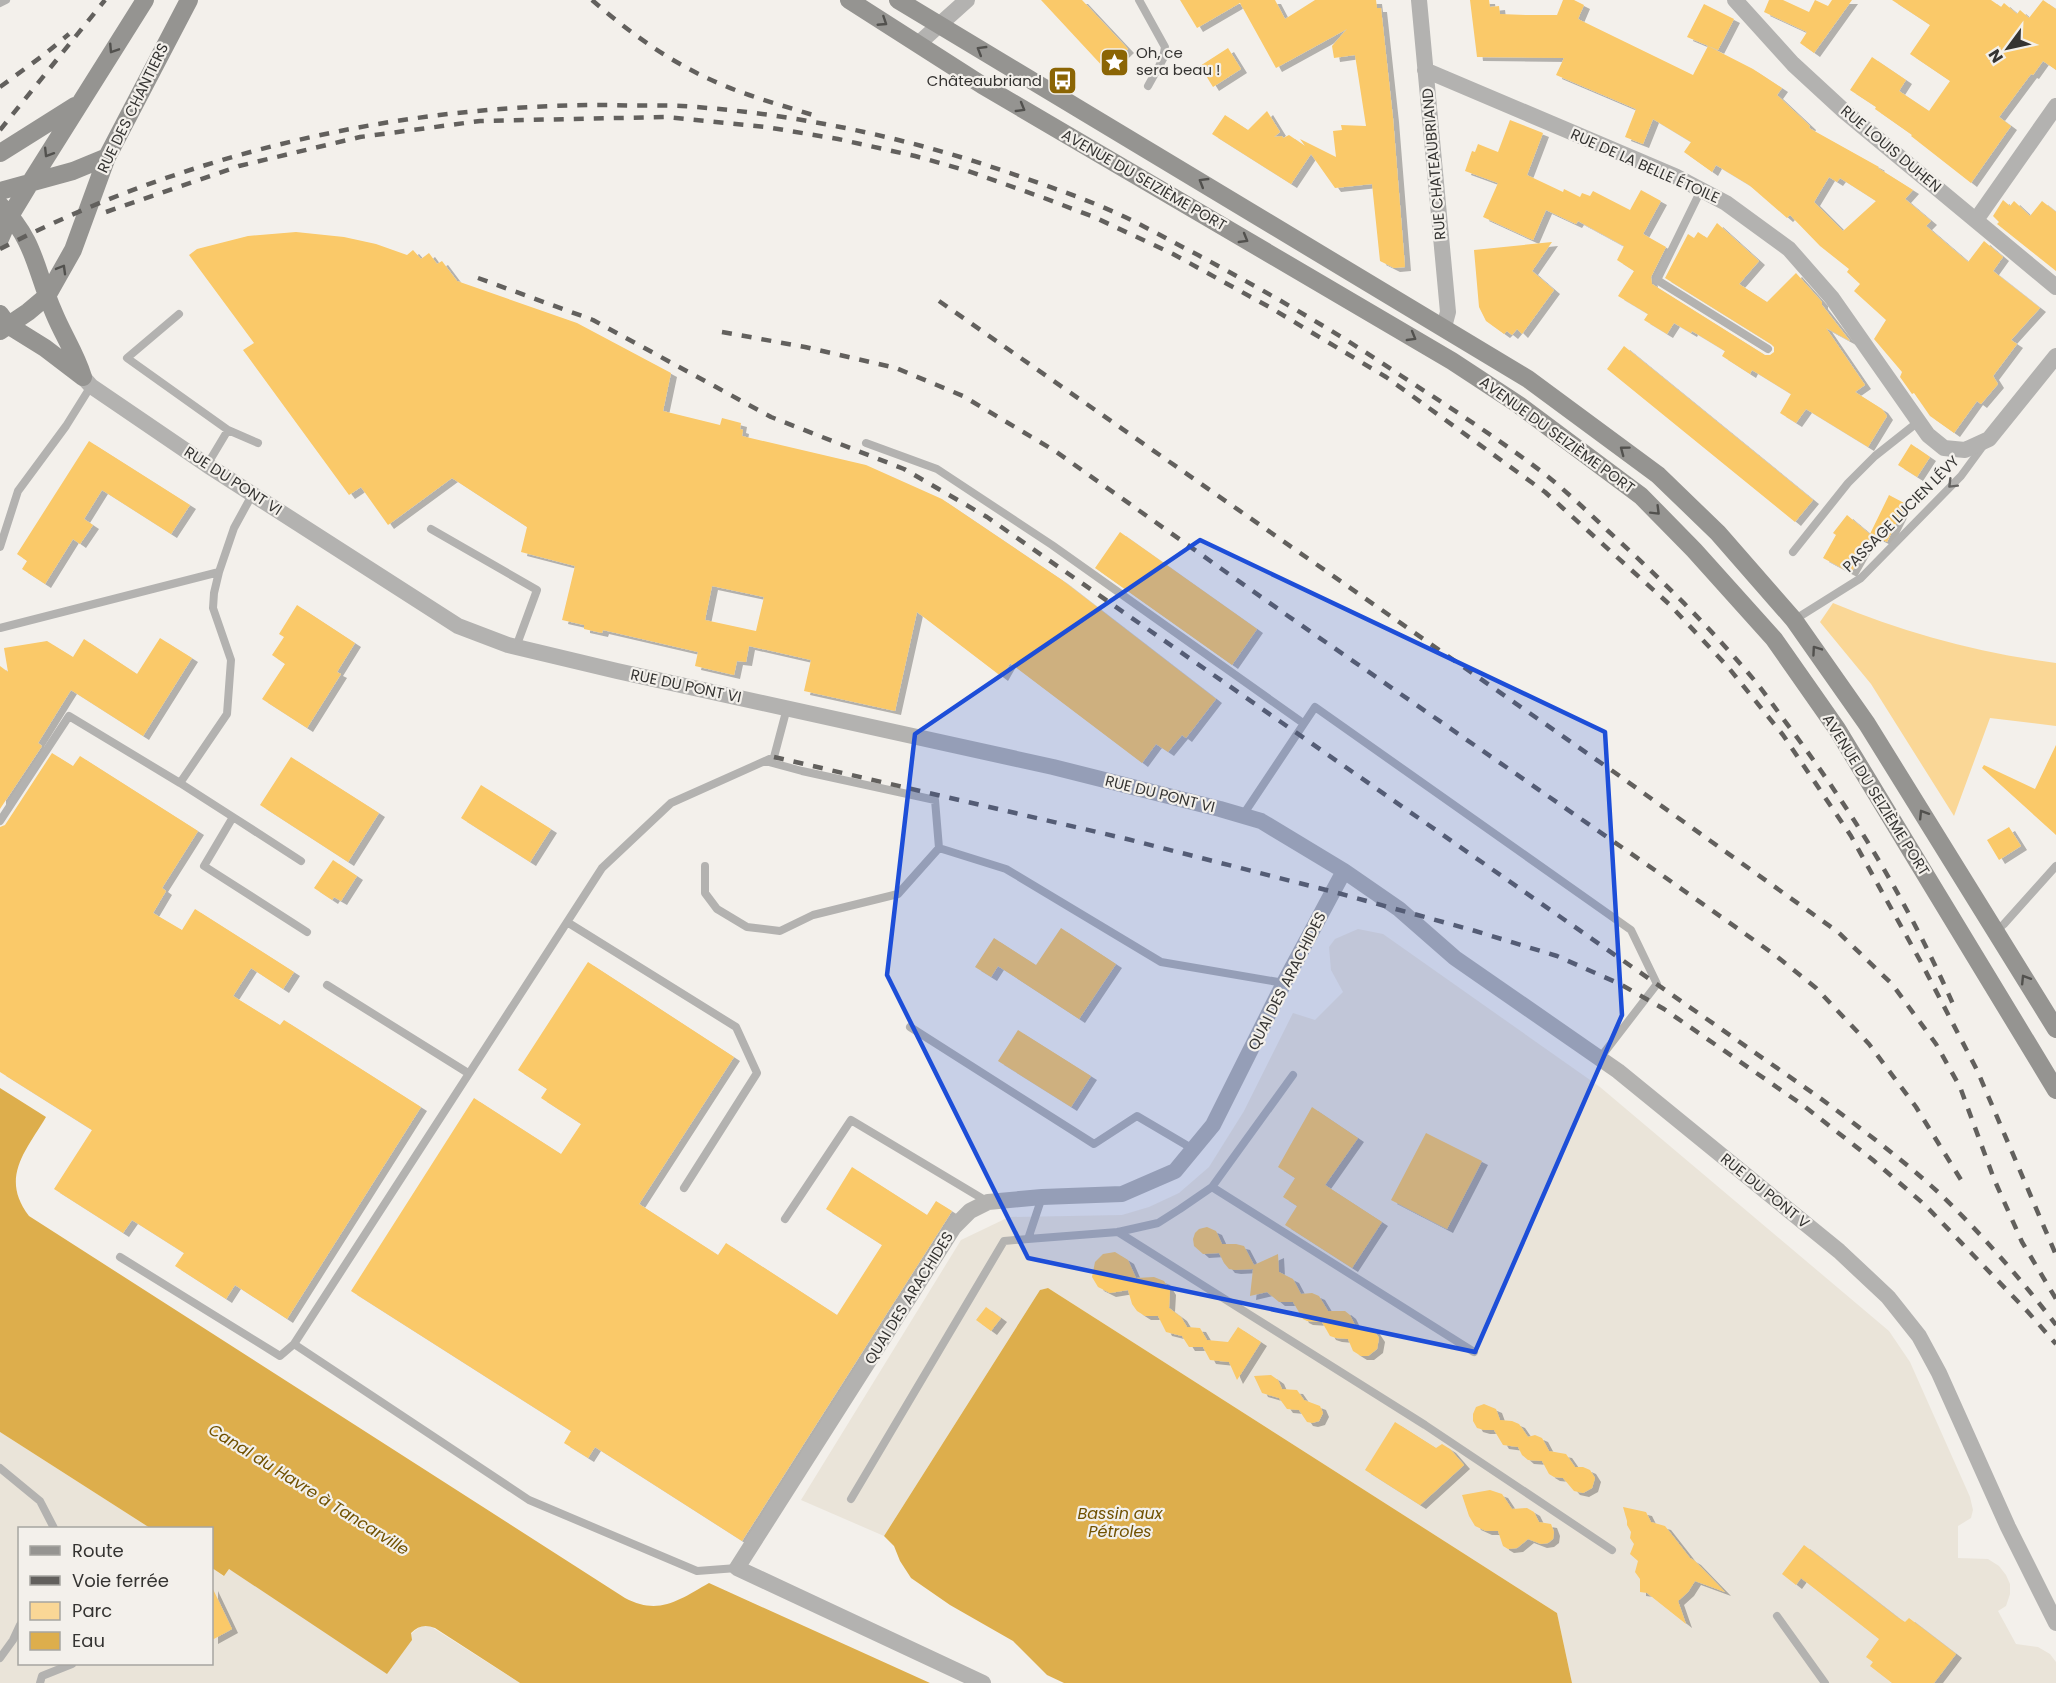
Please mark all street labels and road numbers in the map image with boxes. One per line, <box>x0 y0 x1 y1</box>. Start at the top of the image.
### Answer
street label: RUE DES CHANTIERS <box>92 39 173 176</box>
street label: RUE CHATEAUBRIAND <box>1416 87 1451 241</box>
street label: RUE LOUIS DUHEN <box>1837 100 1946 197</box>
street label: RUE DE LA BELLE ÉTOILE <box>1567 123 1723 208</box>
street label: AVENUE DU SEIZIÈME PORT <box>1058 124 1231 235</box>
street label: AVENUE DU SEIZIÈME PORT <box>1475 371 1639 498</box>
street label: RUE DU PONT VI <box>180 441 286 520</box>
street label: PASSAGE LUCIEN LÉVY <box>1838 451 1964 577</box>
street label: RUE DU PONT VI <box>629 664 743 707</box>
street label: AVENUE DU SEIZIÈME PORT <box>1818 710 1935 880</box>
street label: RUE DU PONT VI <box>1103 770 1217 817</box>
street label: QUAI DES ARACHIDES <box>1242 908 1331 1054</box>
street label: RUE DU PONT V <box>1716 1148 1814 1233</box>
street label: QUAI DES ARACHIDES <box>859 1227 958 1368</box>

